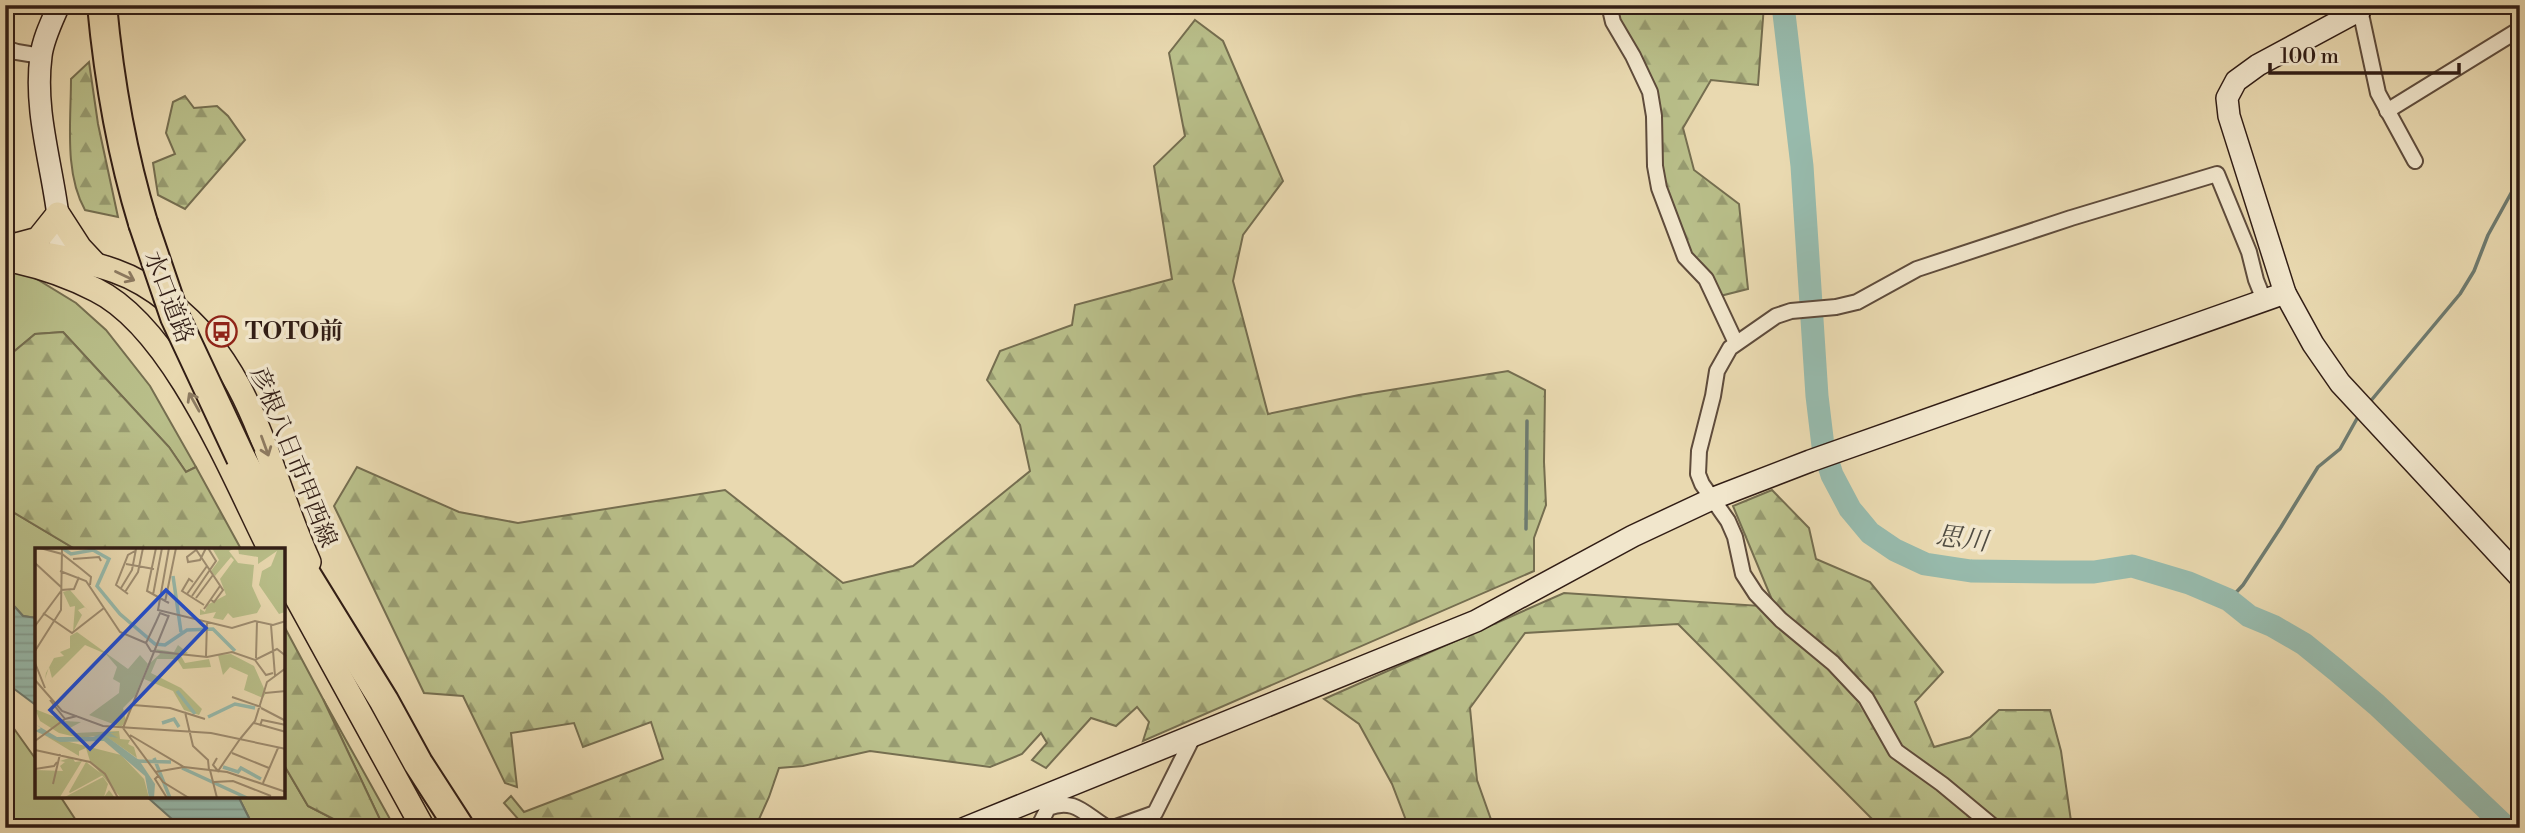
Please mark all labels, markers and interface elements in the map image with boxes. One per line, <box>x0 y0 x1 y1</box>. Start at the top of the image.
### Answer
scale bar <box>2270 32 2458 76</box>
text: 100 m <box>2280 44 2339 70</box>
street label: 水口道路 <box>137 247 199 348</box>
one-way arrow <box>115 270 136 283</box>
bus stop icon: TOTO前 <box>205 314 239 348</box>
place label: TOTO前 <box>245 317 343 347</box>
street label: 彦根八日市甲西線 <box>243 363 343 552</box>
one-way arrow <box>187 392 201 412</box>
one-way arrow <box>259 435 272 457</box>
water label: 思川 <box>1934 520 1993 558</box>
inset map <box>35 548 285 798</box>

